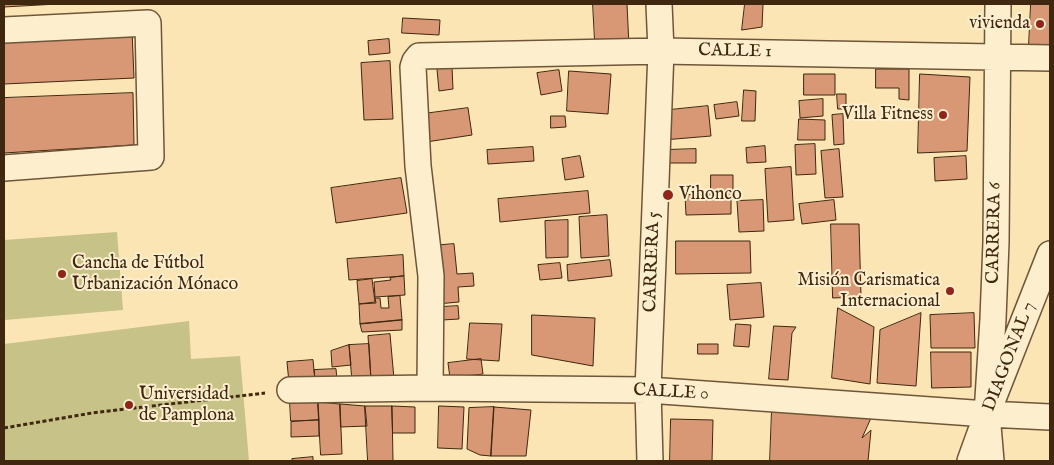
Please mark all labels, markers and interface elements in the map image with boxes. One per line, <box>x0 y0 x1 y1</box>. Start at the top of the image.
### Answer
place label: vivienda <box>969 13 1030 35</box>
marker: vivienda <box>1034 18 1046 30</box>
street label: CALLE 1 <box>698 41 772 63</box>
place label: Villa Fitness <box>842 104 933 126</box>
marker: Villa Fitness <box>937 109 949 121</box>
street label: CARRERA 6 <box>983 182 1007 284</box>
place label: Vihonco <box>679 184 742 206</box>
marker: Vihonco <box>661 188 675 202</box>
street label: CARRERA 5 <box>640 211 666 313</box>
place label: Cancha de Fútbol Urbanización Mónaco <box>72 253 238 296</box>
marker: Cancha de Fútbol Urbanización Mónaco <box>56 268 68 280</box>
place label: Misión Carismatica Internacional <box>798 270 940 312</box>
marker: Misión Carismatica Internacional <box>944 285 956 297</box>
street label: DIAGONAL 7 <box>979 299 1041 415</box>
street label: CALLE 0 <box>633 380 709 406</box>
place label: Universidad de Pamplona <box>139 384 234 426</box>
marker: Universidad de Pamplona <box>123 399 135 411</box>

